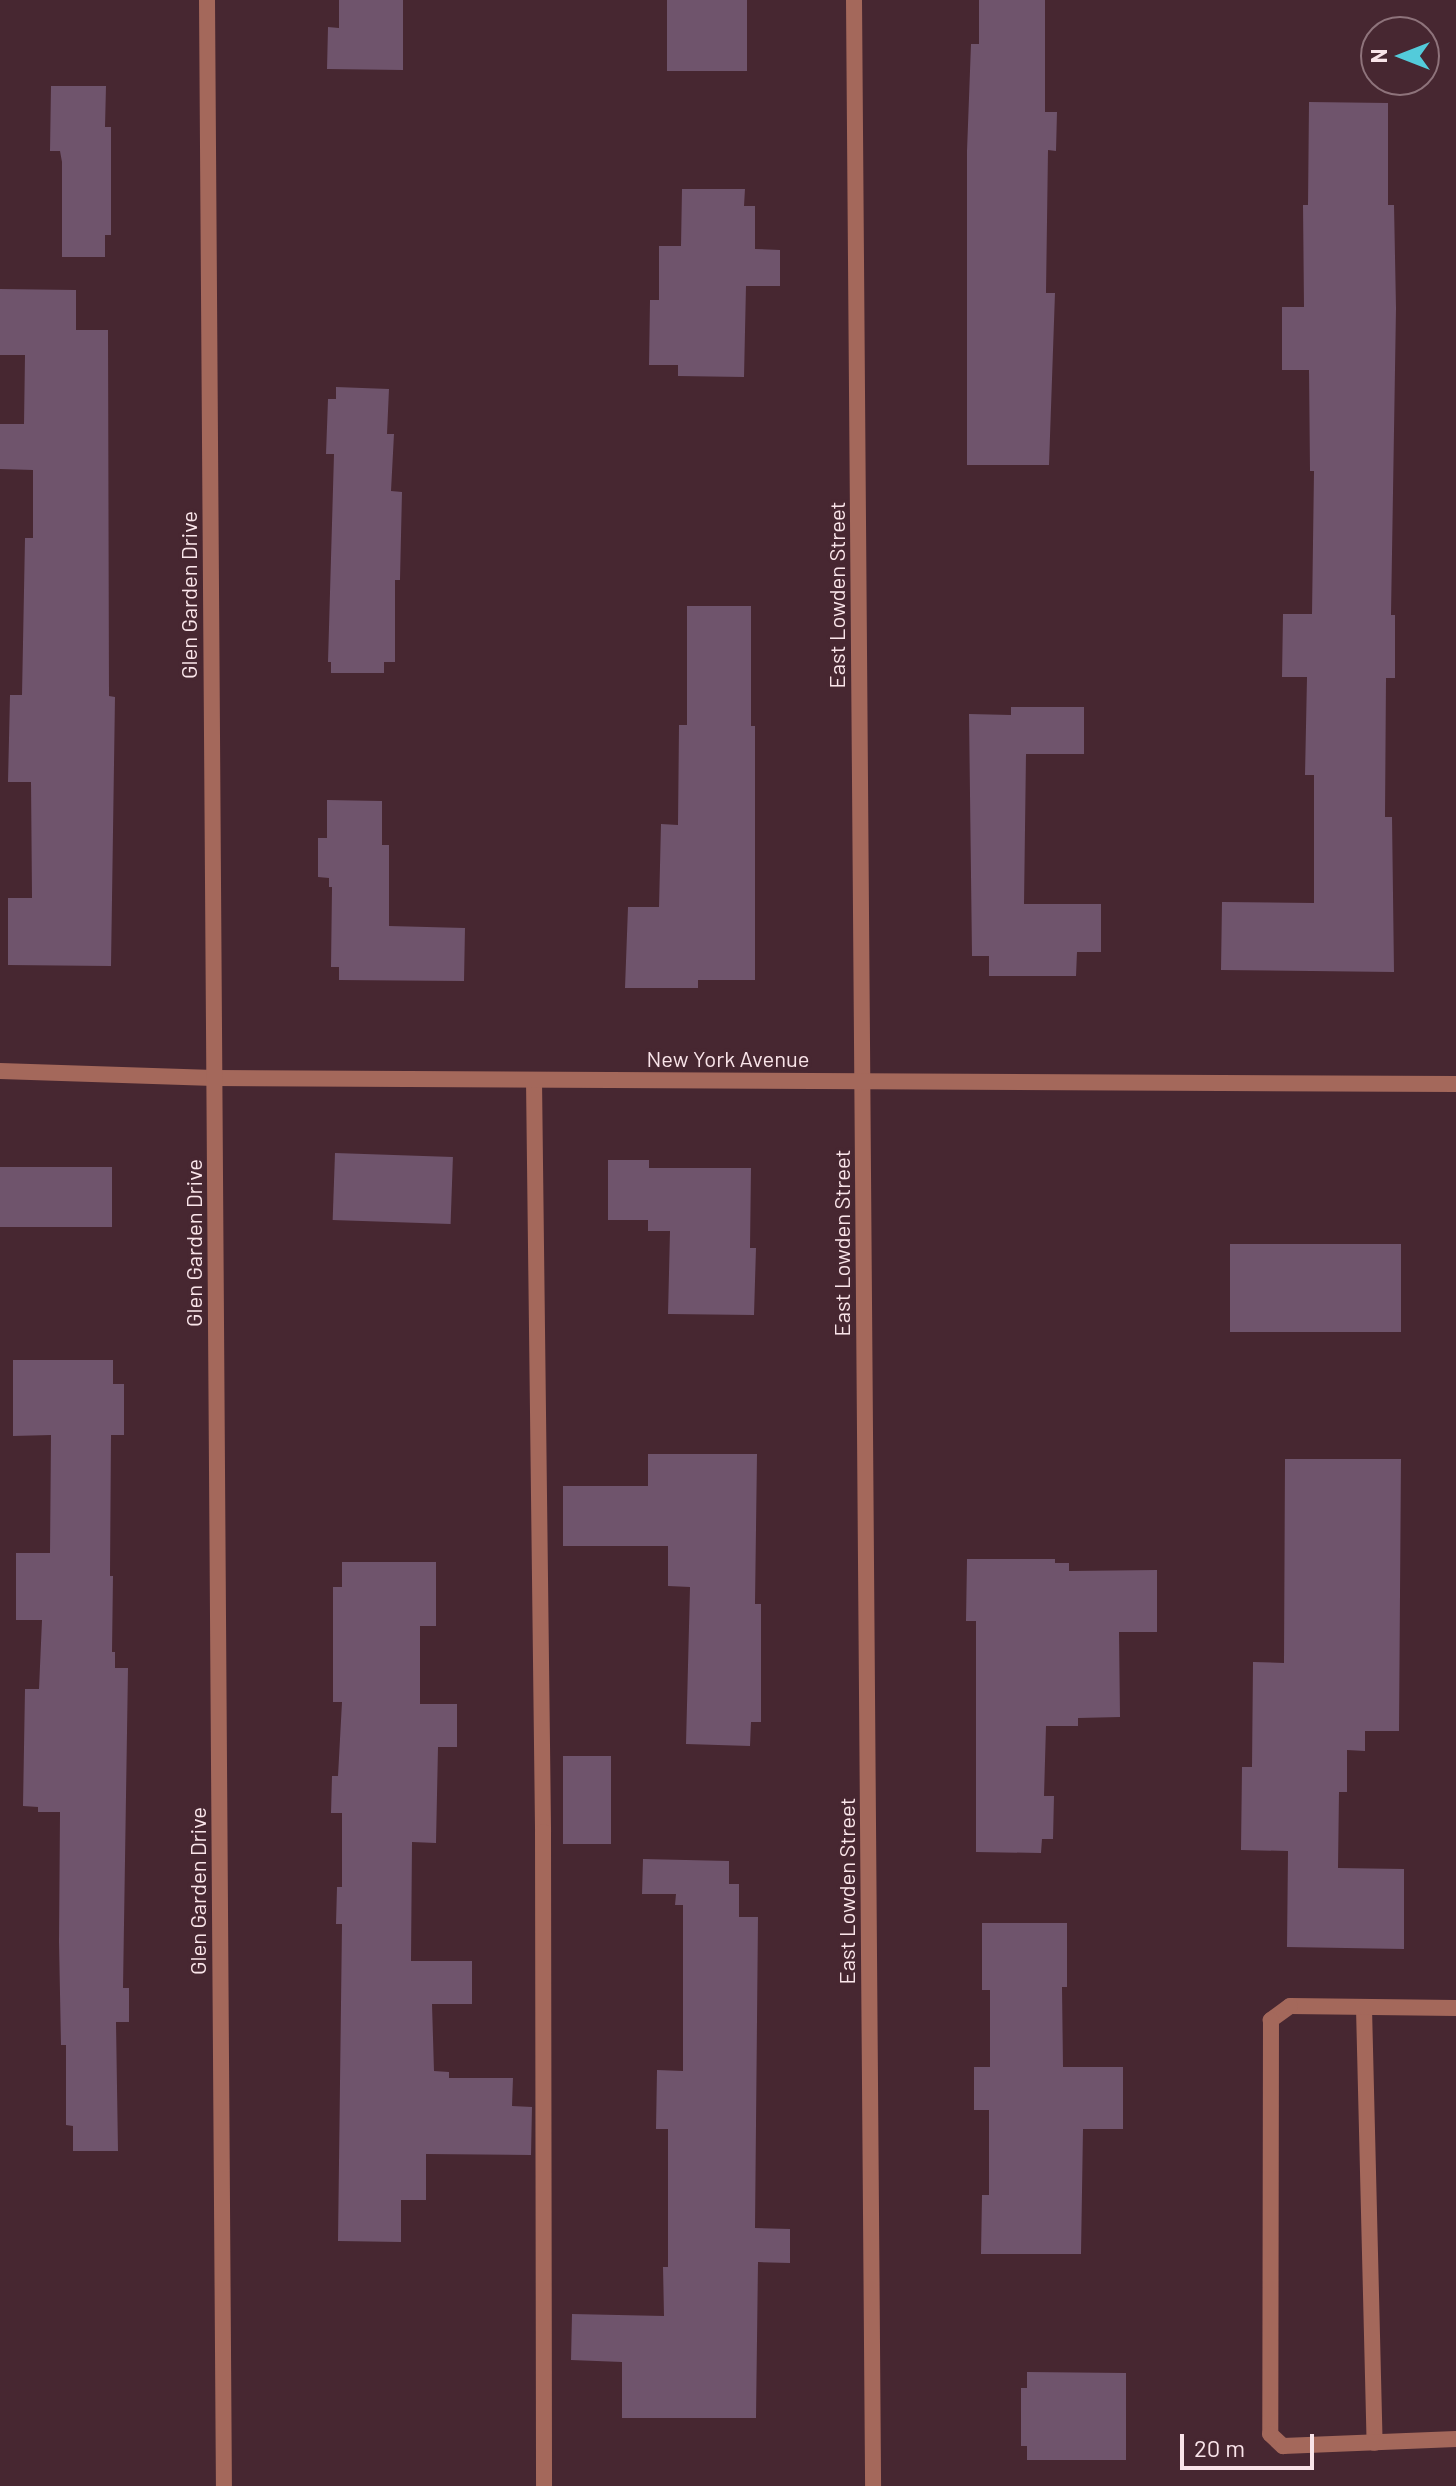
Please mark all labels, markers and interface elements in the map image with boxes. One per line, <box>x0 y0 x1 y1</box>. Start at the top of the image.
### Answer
north arrow <box>1360 16 1440 96</box>
text: N <box>1365 49 1391 63</box>
street label: East Lowden Street <box>824 501 850 689</box>
street label: Glen Garden Drive <box>176 511 202 679</box>
street label: New York Avenue <box>646 1046 810 1072</box>
street label: East Lowden Street <box>829 1149 855 1337</box>
street label: Glen Garden Drive <box>181 1159 207 1327</box>
street label: East Lowden Street <box>834 1797 860 1985</box>
street label: Glen Garden Drive <box>185 1807 211 1975</box>
scale bar <box>1184 2418 1318 2468</box>
text: 20 m <box>1194 2433 1245 2462</box>

